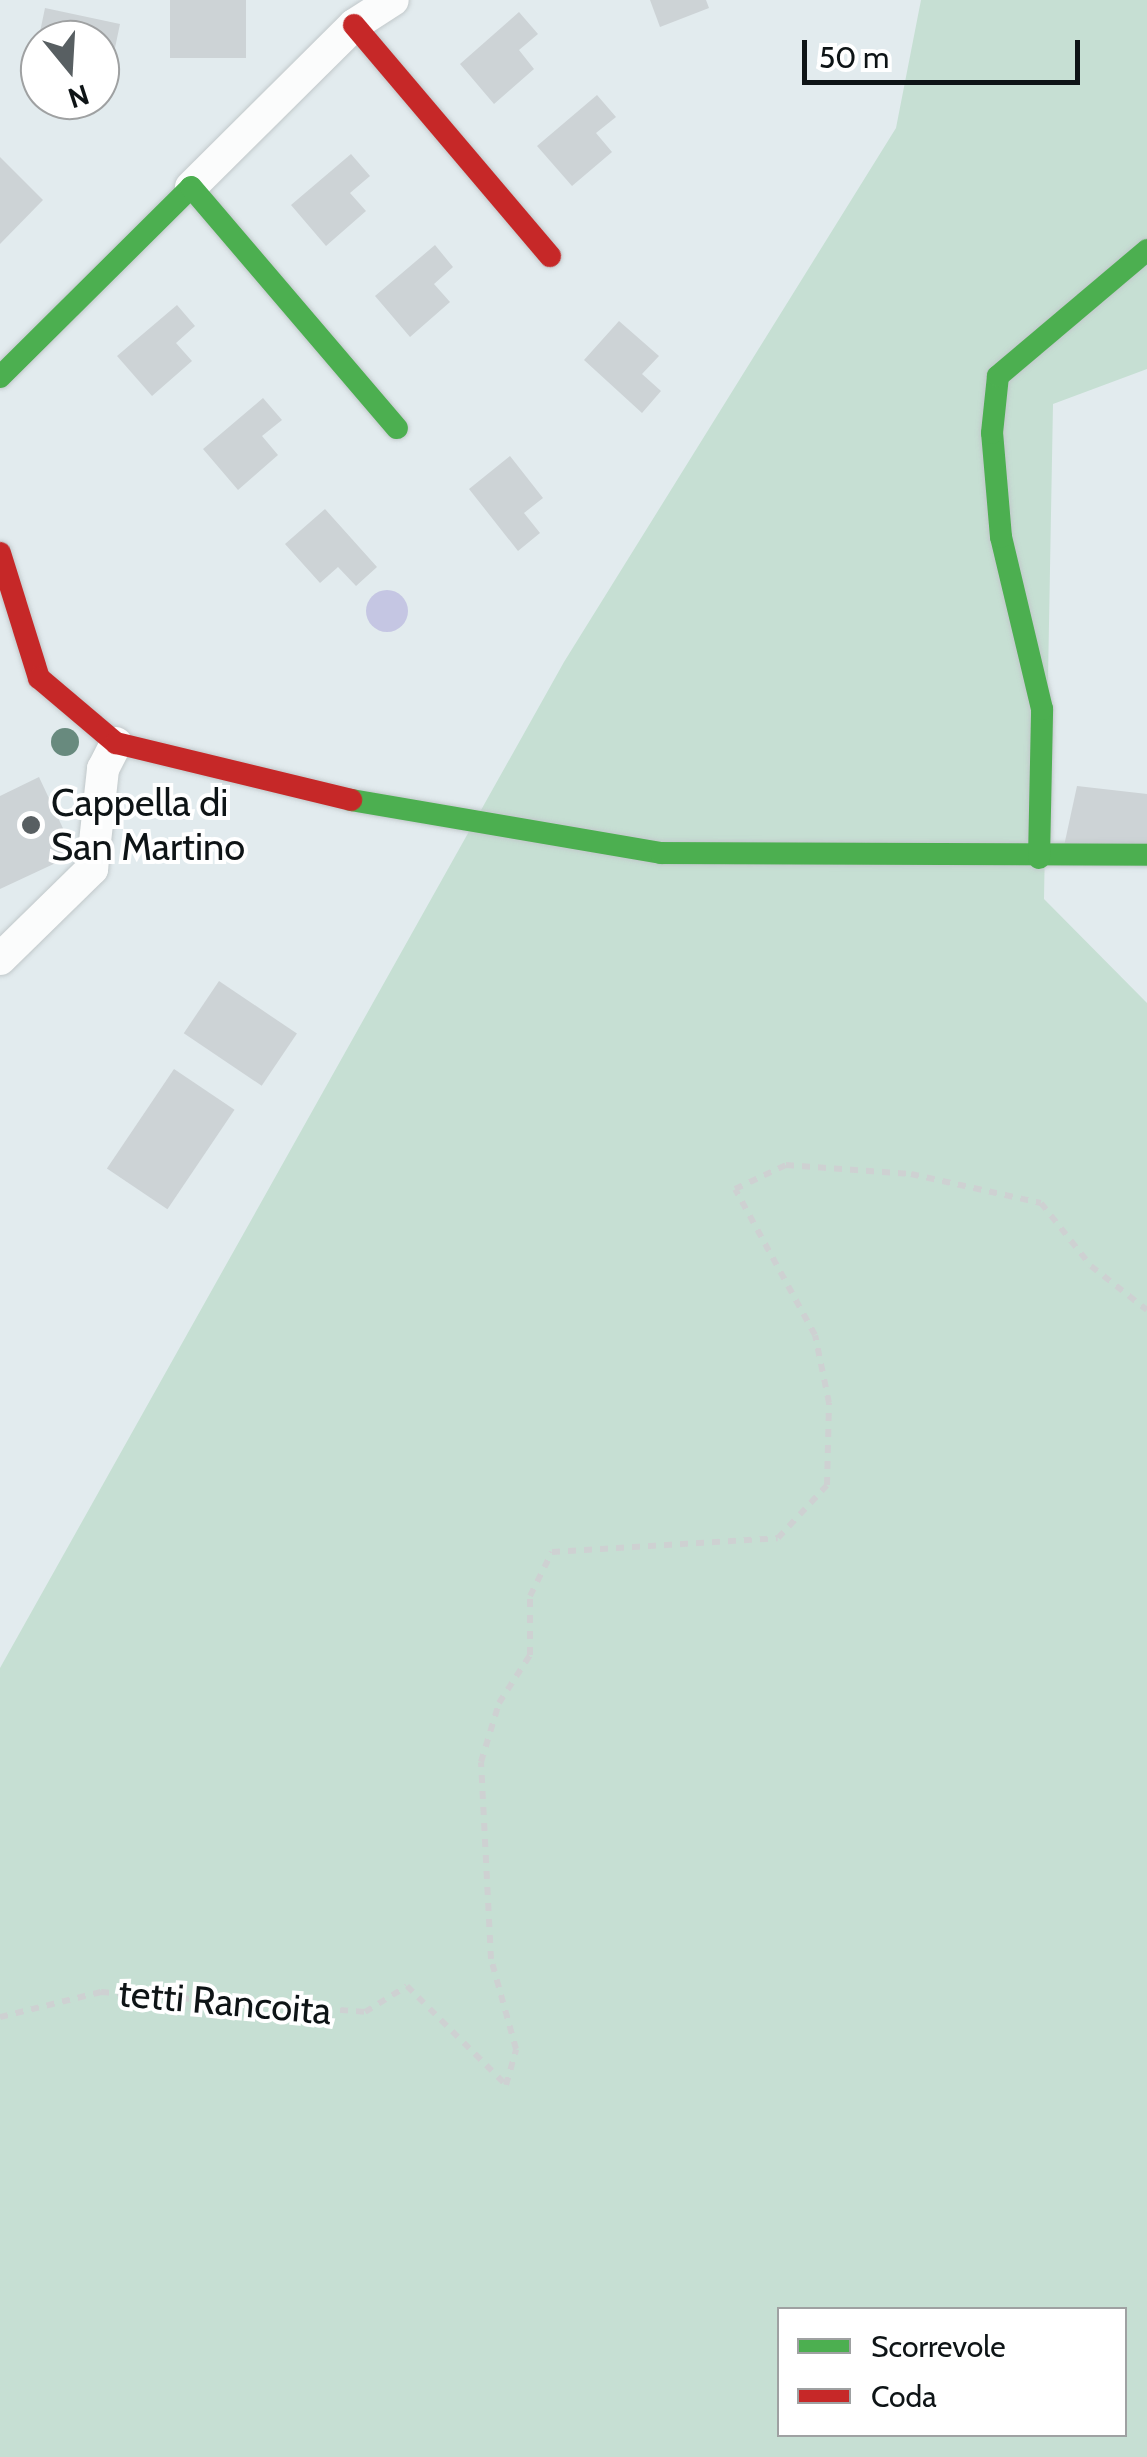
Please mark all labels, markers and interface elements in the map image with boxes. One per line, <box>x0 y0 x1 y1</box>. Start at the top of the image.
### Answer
north arrow <box>20 20 120 120</box>
scale bar <box>807 20 1084 82</box>
text: 50 m <box>819 39 889 76</box>
text: N <box>64 77 93 116</box>
place label: Cappella di San Martino <box>51 780 245 869</box>
marker: Cappella di San Martino <box>20 814 42 836</box>
street label: tetti Rancoita <box>117 1970 333 2034</box>
legend <box>777 2307 1127 2437</box>
text: Scorrevole <box>871 2328 1006 2365</box>
text: Coda <box>871 2378 937 2415</box>

